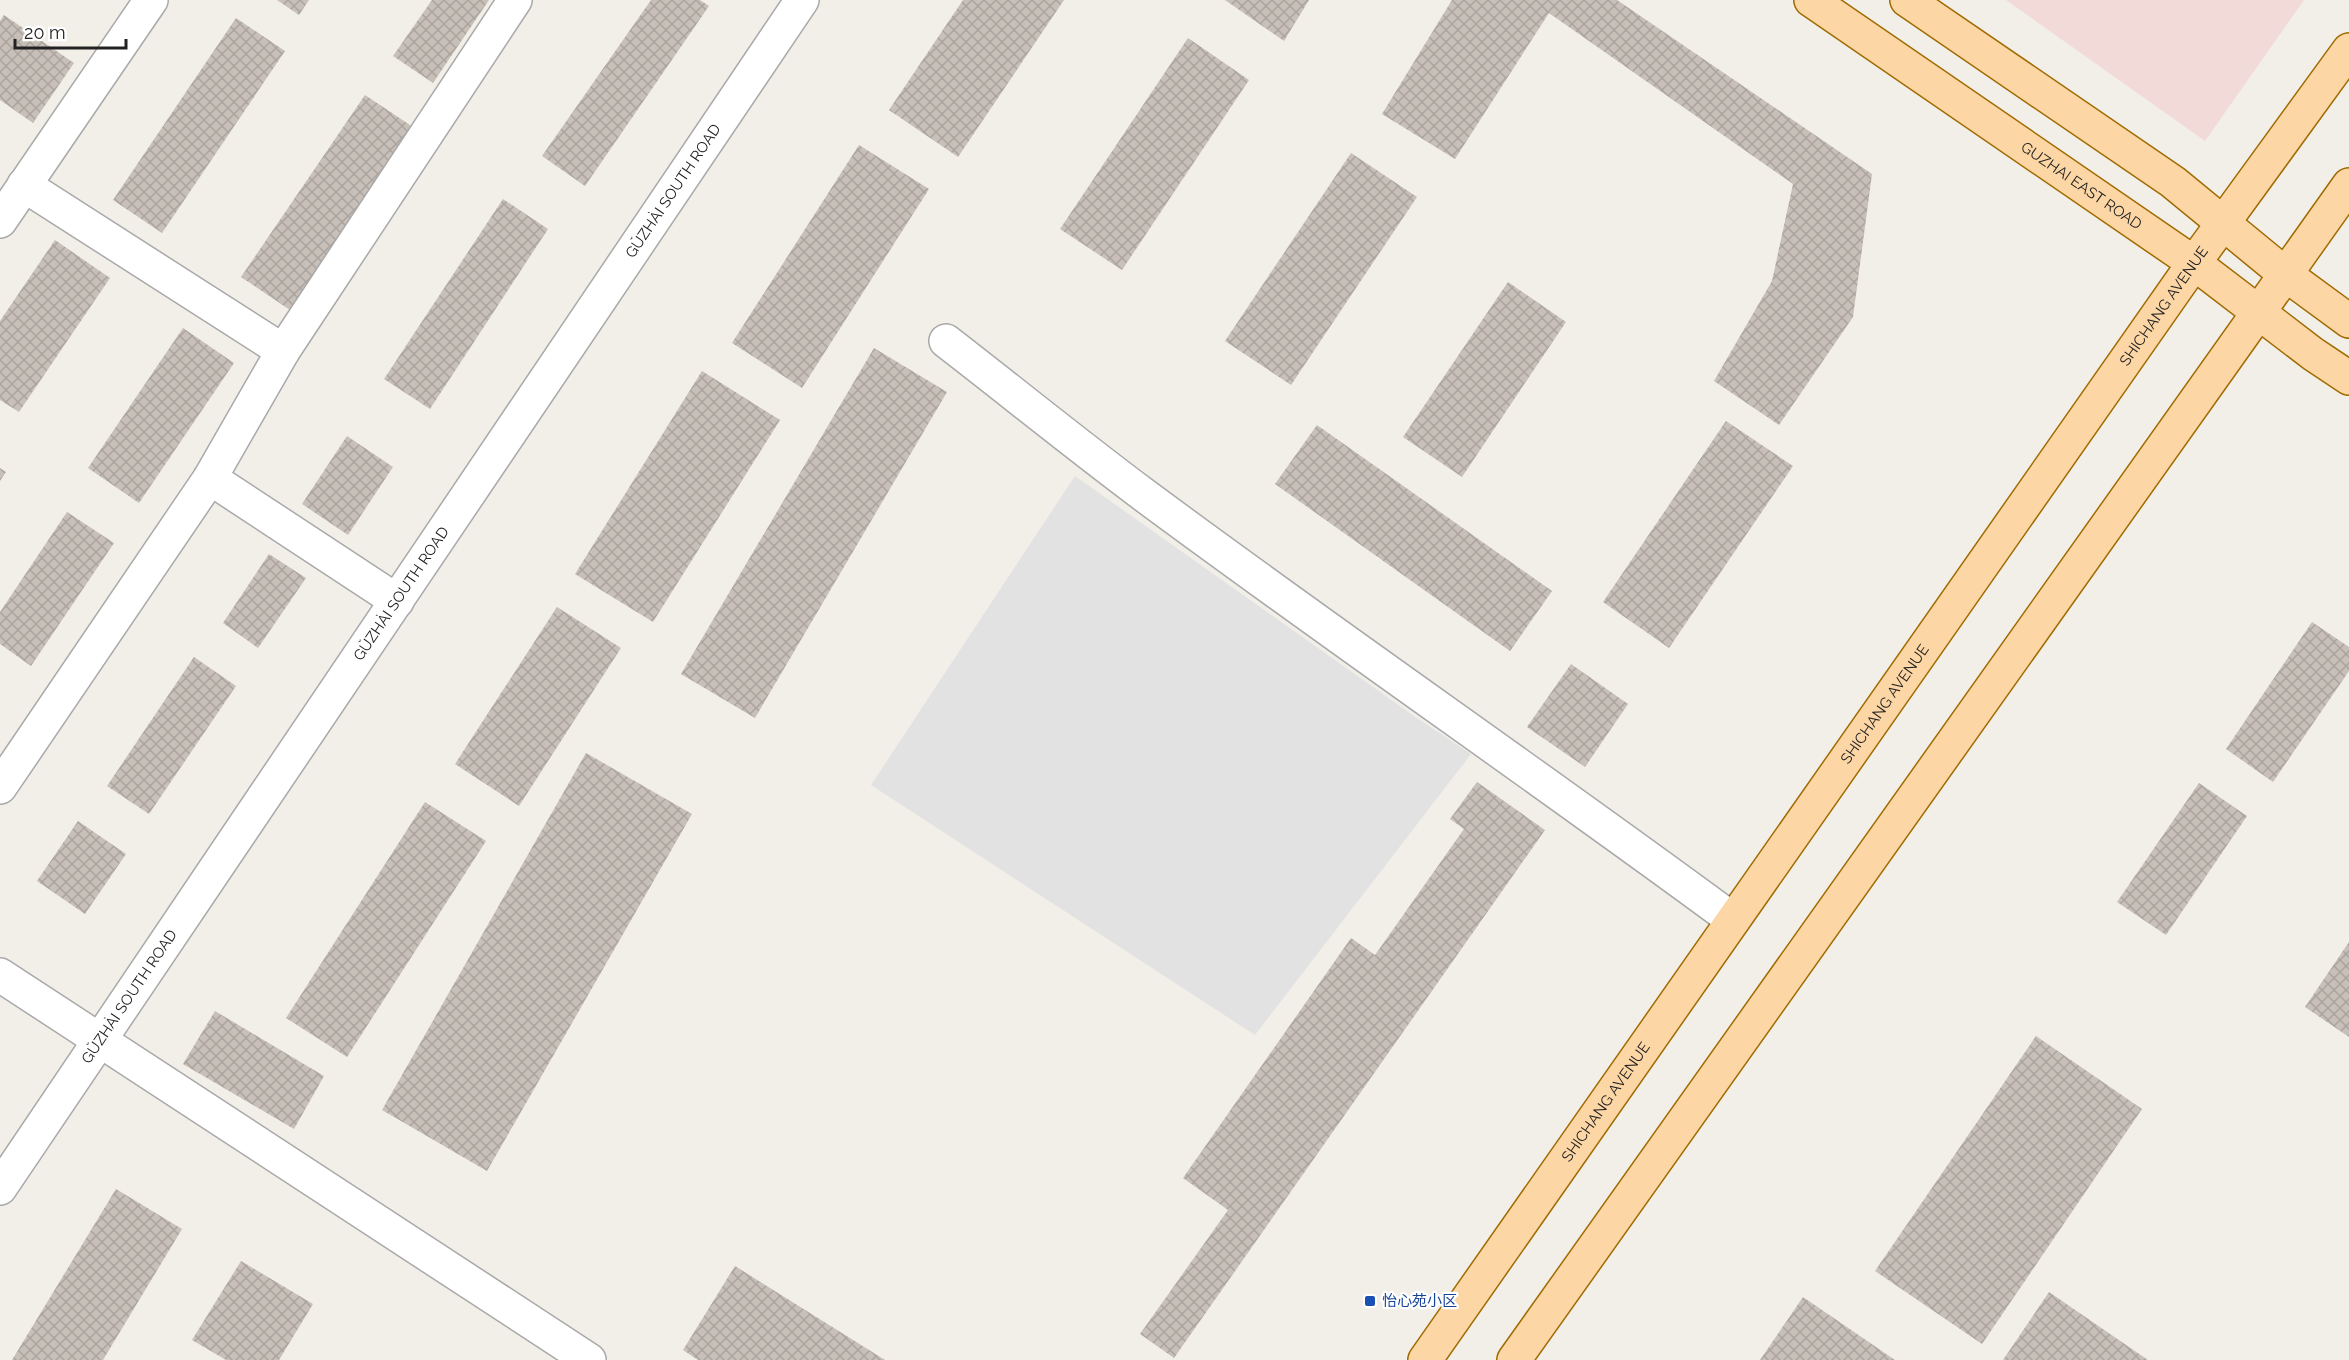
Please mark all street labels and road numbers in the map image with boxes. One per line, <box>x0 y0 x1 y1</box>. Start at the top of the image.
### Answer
street label: GǓZHÀI SOUTH ROAD <box>622 120 725 261</box>
street label: GUZHAI EAST ROAD <box>2018 138 2145 234</box>
street label: SHICHANG AVENUE <box>2116 243 2212 369</box>
street label: GǓZHÀI SOUTH ROAD <box>350 523 453 664</box>
street label: SHICHANG AVENUE <box>1837 641 1933 767</box>
street label: GǓZHÀI SOUTH ROAD <box>78 926 181 1067</box>
street label: SHICHANG AVENUE <box>1558 1039 1654 1165</box>

